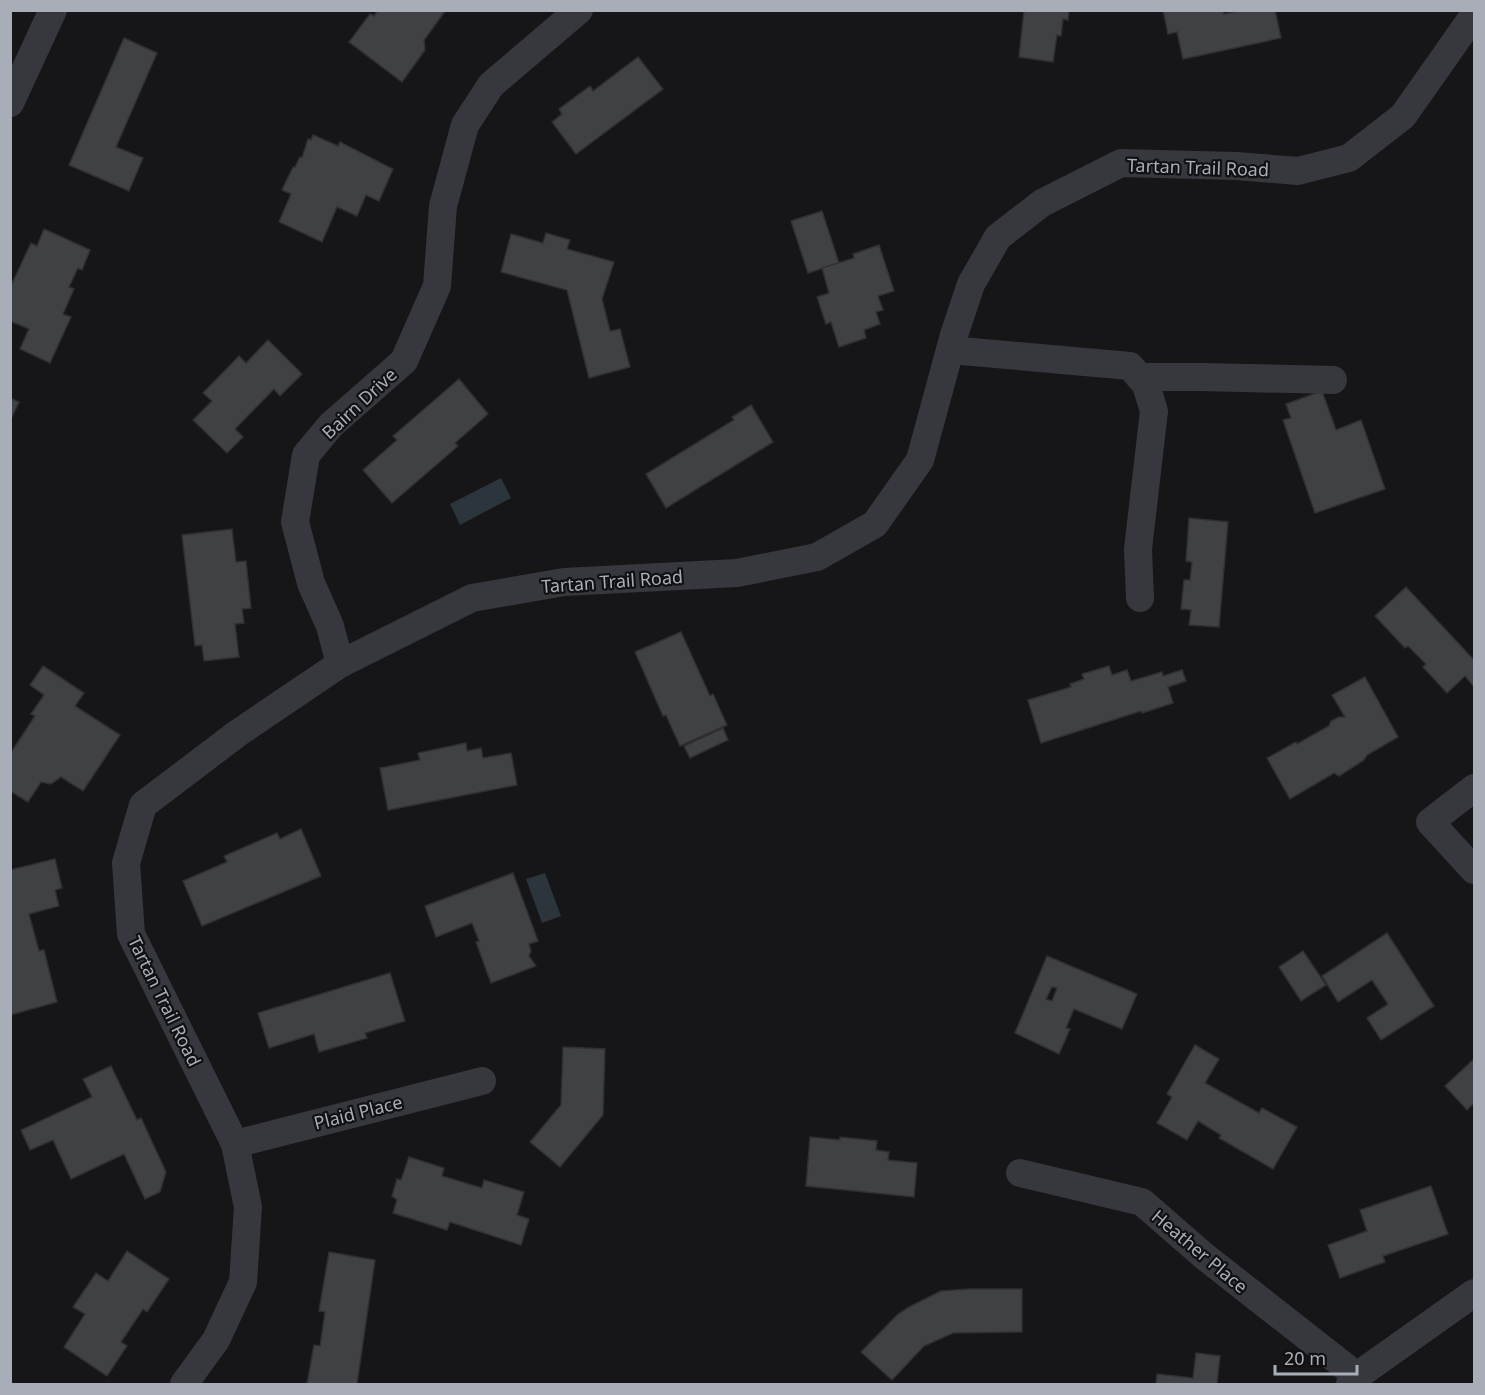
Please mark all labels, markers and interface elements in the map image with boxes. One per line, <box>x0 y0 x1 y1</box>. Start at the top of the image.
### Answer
street label: Tartan Trail Road <box>1127 153 1269 181</box>
street label: Bairn Drive <box>316 362 402 444</box>
street label: Tartan Trail Road <box>540 564 684 598</box>
street label: Tartan Trail Road <box>123 932 207 1070</box>
street label: Plaid Place <box>311 1089 405 1135</box>
street label: Heather Place <box>1147 1204 1253 1298</box>
scale bar <box>1275 1338 1358 1376</box>
text: 20 m <box>1284 1346 1326 1370</box>

